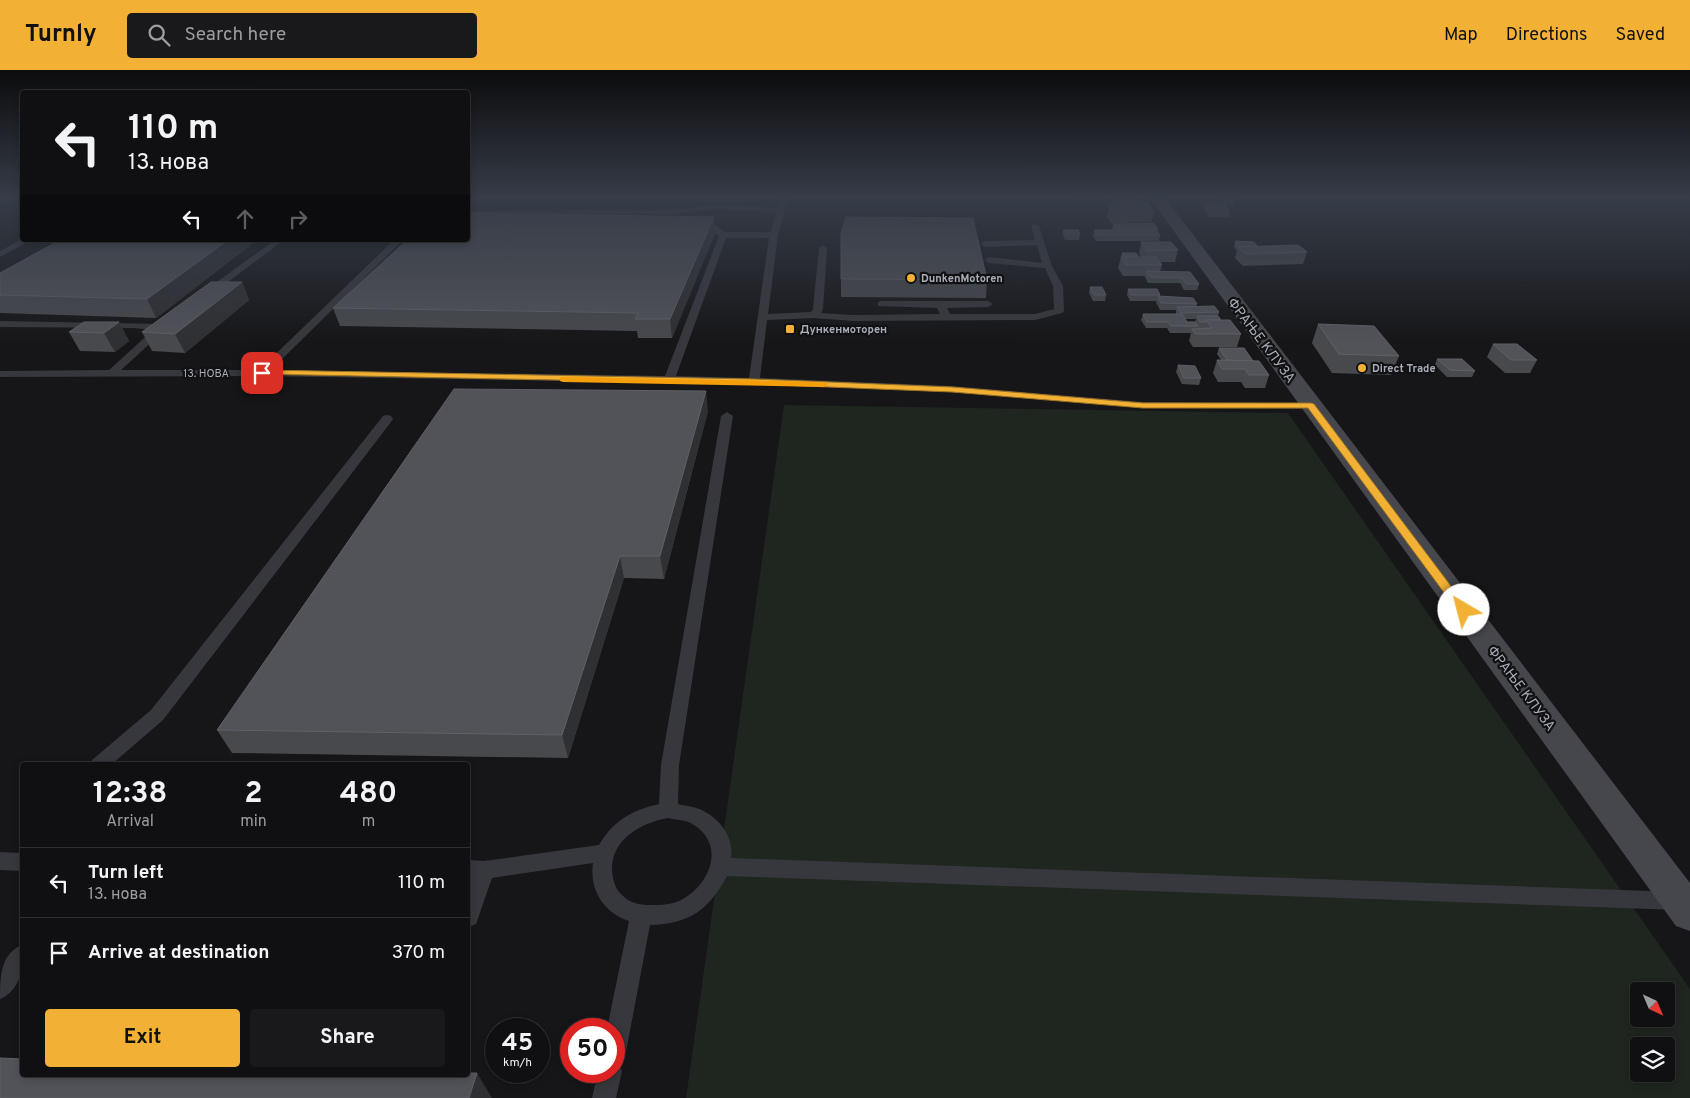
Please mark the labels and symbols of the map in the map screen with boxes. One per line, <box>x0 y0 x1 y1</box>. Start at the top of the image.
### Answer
marker: DunkenMotoren <box>905 272 917 284</box>
place label: DunkenMotoren <box>921 272 1003 286</box>
street label: ФРАЊЕ КЛУЗА <box>1223 295 1298 387</box>
marker: Дункенмоторен <box>784 323 796 335</box>
place label: Дункенмоторен <box>800 323 887 337</box>
pin <box>241 352 283 394</box>
marker: Direct Trade <box>1356 362 1368 374</box>
place label: Direct Trade <box>1372 362 1436 376</box>
street label: 13. НОВА <box>183 367 229 381</box>
position arrow <box>1437 583 1489 635</box>
street label: ФРАЊЕ КЛУЗА <box>1483 643 1558 735</box>
north arrow <box>1630 982 1675 1028</box>
speed limit sign: 50 <box>560 1018 625 1083</box>

